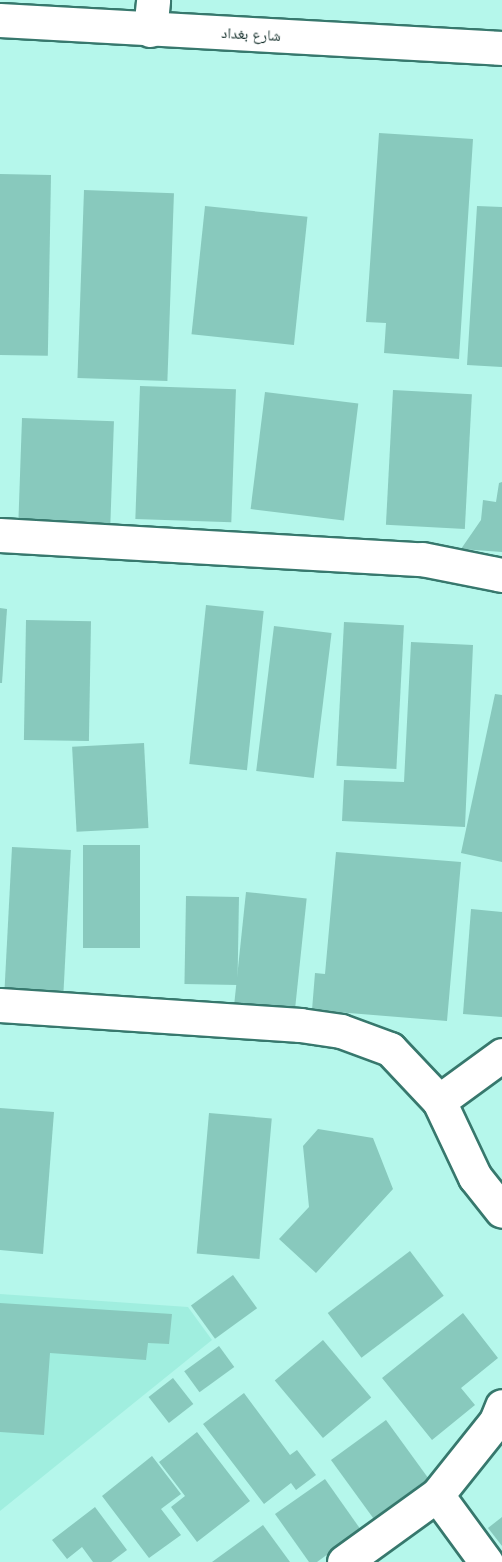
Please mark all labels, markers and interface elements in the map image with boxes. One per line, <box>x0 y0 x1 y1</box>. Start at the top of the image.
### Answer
street label: شارع بغداد <box>221 24 281 46</box>

